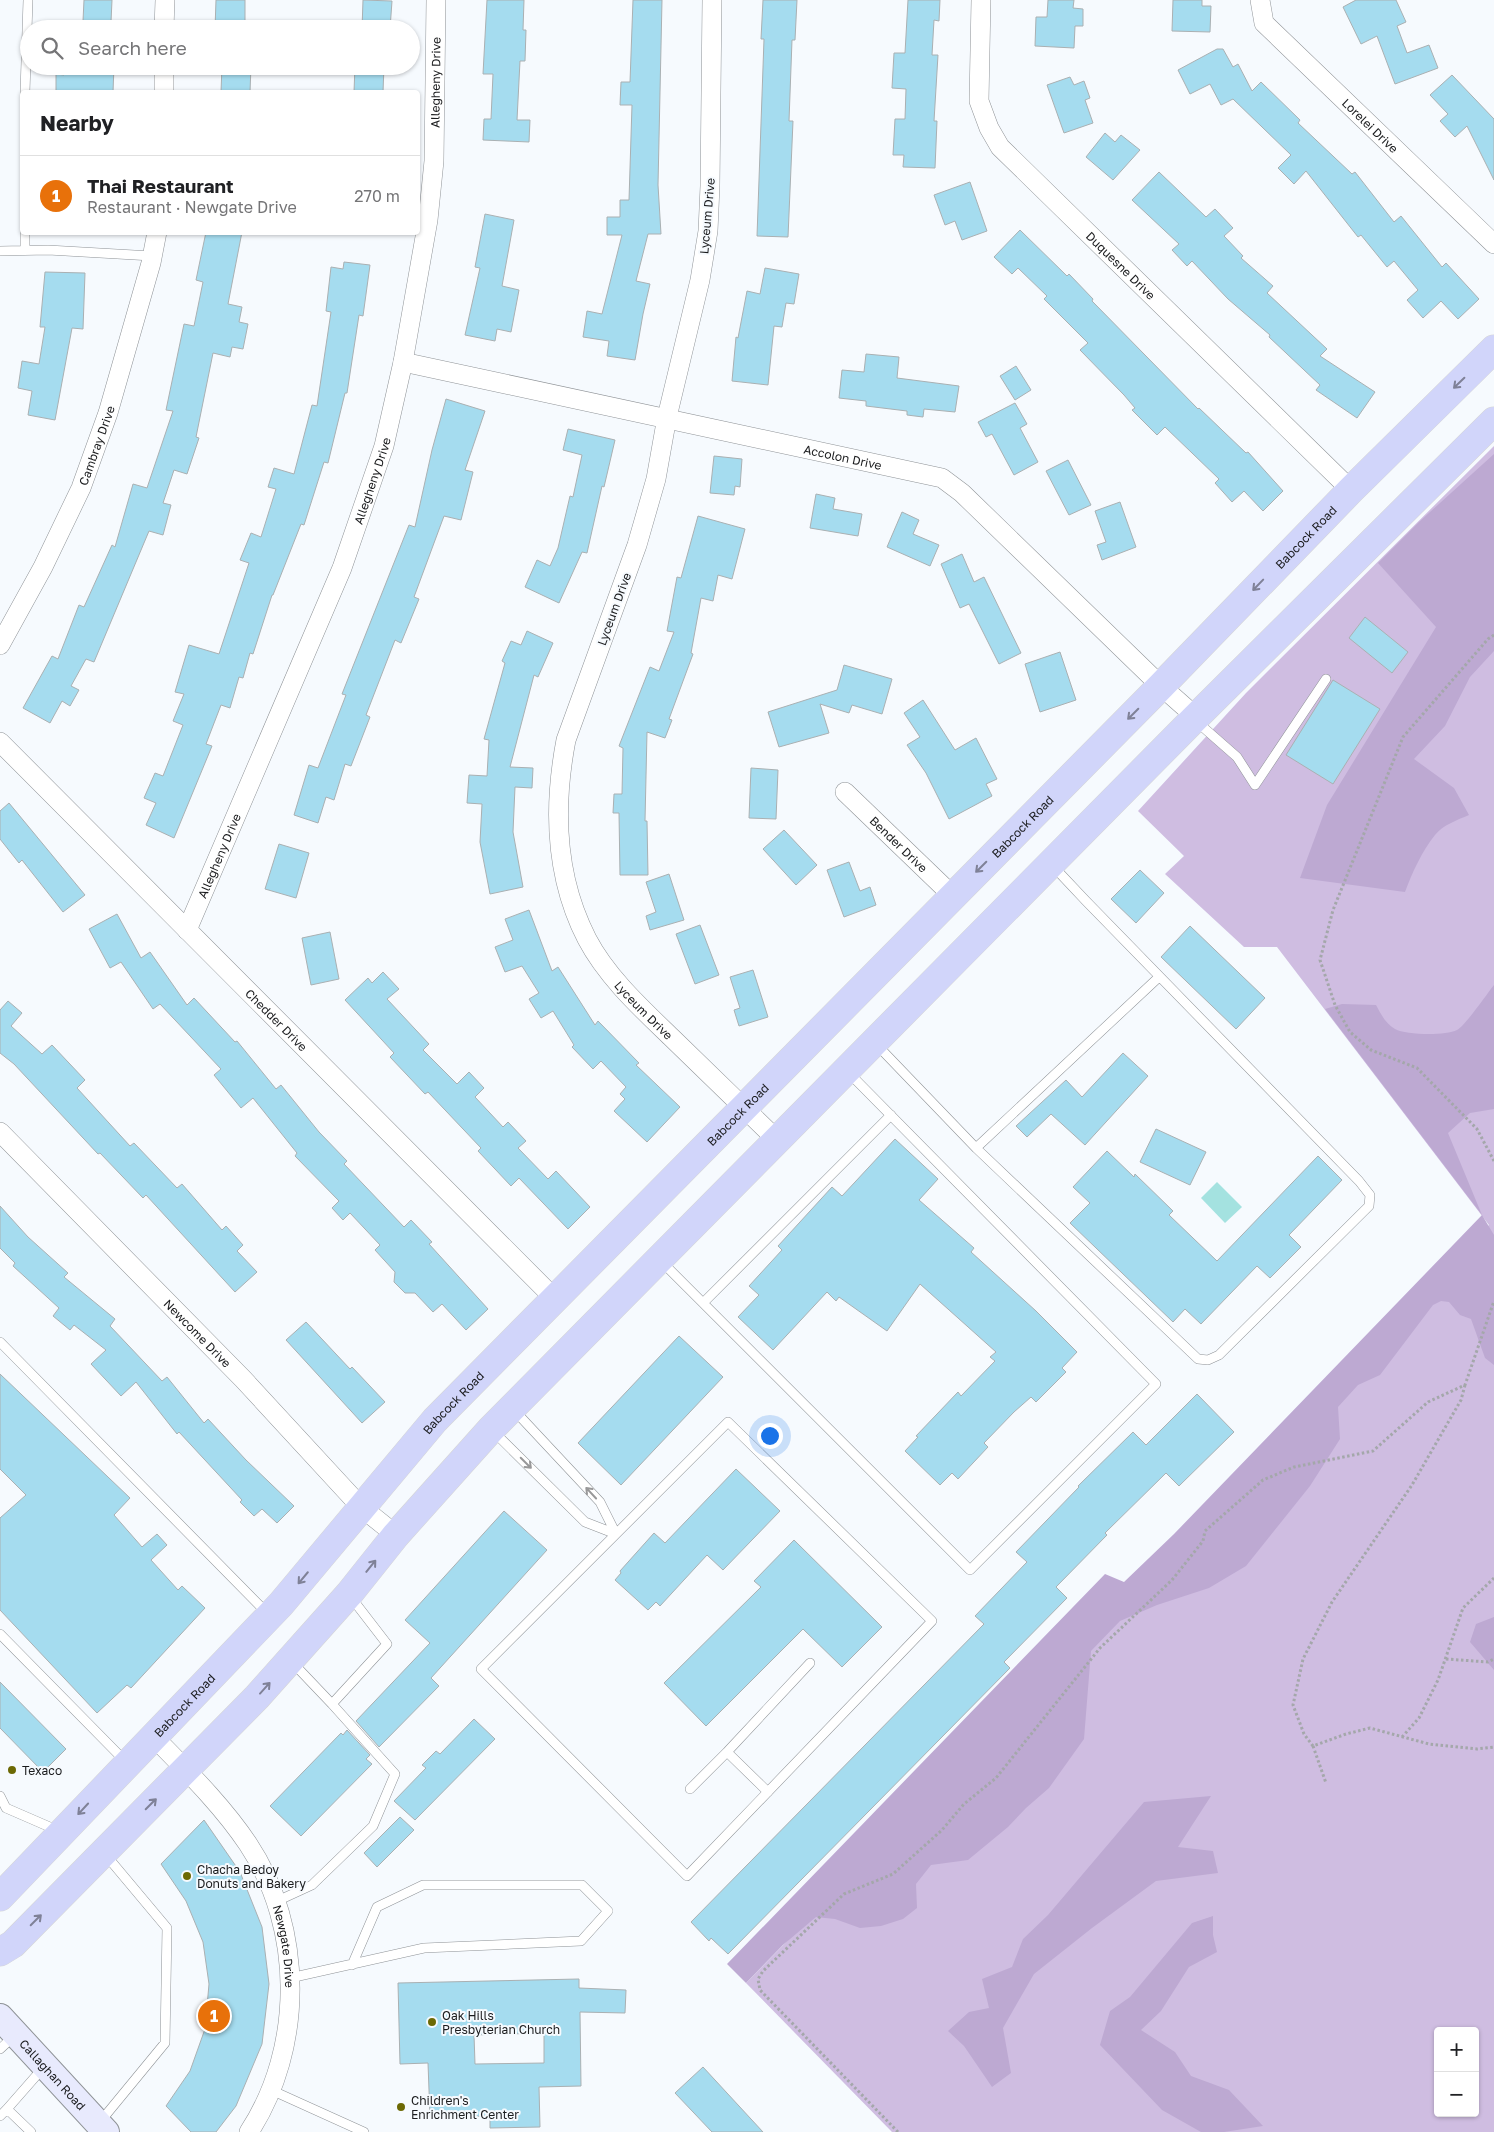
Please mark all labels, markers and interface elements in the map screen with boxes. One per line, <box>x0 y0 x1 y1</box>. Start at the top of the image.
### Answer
search box <box>20 20 420 75</box>
icon: search <box>38 34 66 62</box>
text: Search here <box>78 36 187 59</box>
street label: Allegheny Drive <box>427 37 443 128</box>
street label: Lorelei Drive <box>1339 95 1402 156</box>
text: Nearby <box>40 110 114 136</box>
text: Thai Restaurant <box>87 174 234 197</box>
street label: Lyceum Drive <box>696 177 718 255</box>
text: 1 <box>52 186 60 206</box>
text: 270 m <box>354 186 400 206</box>
text: Restaurant · Newgate Drive <box>87 197 297 217</box>
street label: Duquesne Drive <box>1083 228 1159 302</box>
one-way arrow <box>1453 377 1465 389</box>
street label: Cambray Drive <box>75 404 117 487</box>
street label: Allegheny Drive <box>350 436 393 526</box>
street label: Accolon Drive <box>803 441 883 472</box>
street label: Babcock Road <box>1272 502 1339 571</box>
street label: Lyceum Drive <box>594 570 634 648</box>
one-way arrow <box>1252 579 1264 592</box>
one-way arrow <box>1127 708 1139 721</box>
street label: Babcock Road <box>988 792 1056 861</box>
street label: Allegheny Drive <box>194 811 244 900</box>
street label: Bender Drive <box>867 813 931 875</box>
one-way arrow <box>975 861 988 873</box>
street label: Lyceum Drive <box>612 977 676 1042</box>
street label: Chedder Drive <box>243 985 311 1054</box>
street label: Babcock Road <box>703 1080 772 1149</box>
street label: Newcome Drive <box>161 1296 235 1370</box>
street label: Babcock Road <box>419 1368 487 1437</box>
your location <box>757 1423 783 1449</box>
one-way arrow <box>519 1457 532 1469</box>
one-way arrow <box>585 1487 597 1499</box>
one-way arrow <box>366 1560 377 1573</box>
one-way arrow <box>297 1572 309 1585</box>
street label: Babcock Road <box>150 1670 218 1740</box>
one-way arrow <box>259 1682 271 1695</box>
place label: Texaco <box>22 1763 62 1778</box>
marker: Texaco <box>6 1764 18 1776</box>
one-way arrow <box>144 1798 157 1810</box>
one-way arrow <box>77 1803 89 1816</box>
place label: Chacha Bedoy Donuts and Bakery <box>197 1862 306 1891</box>
marker: Chacha Bedoy Donuts and Bakery <box>181 1870 193 1882</box>
street label: Newgate Drive <box>270 1903 298 1988</box>
one-way arrow <box>30 1913 42 1926</box>
pin: 1 <box>198 1997 230 2035</box>
place label: Oak Hills Presbyterian Church <box>442 2008 560 2037</box>
marker: Oak Hills Presbyterian Church <box>426 2016 438 2028</box>
map controls <box>1434 2027 1479 2117</box>
button: + <box>1434 2027 1479 2072</box>
street label: Callaghan Road <box>17 2036 89 2113</box>
button: − <box>1434 2072 1479 2117</box>
place label: Children's Enrichment Center <box>411 2093 519 2122</box>
marker: Children's Enrichment Center <box>395 2101 407 2113</box>

